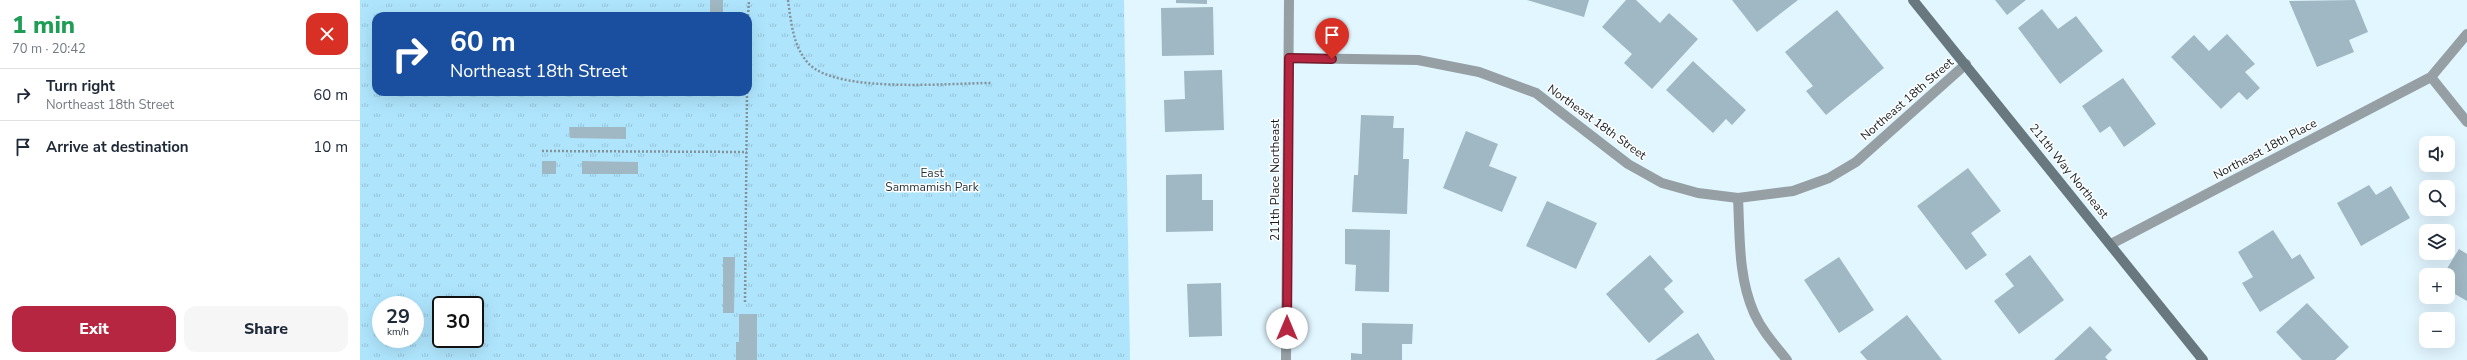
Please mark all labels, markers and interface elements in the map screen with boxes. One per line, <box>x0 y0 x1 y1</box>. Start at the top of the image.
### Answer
text: 1 min <box>12 9 75 41</box>
button: close <box>306 13 348 55</box>
pin <box>1315 18 1349 59</box>
text: 60 m <box>450 23 516 61</box>
icon: arrive <box>1321 24 1343 46</box>
icon: right <box>384 28 436 80</box>
text: 70 m · 20:42 <box>12 40 86 58</box>
street label: Northeast 18th Street <box>1857 54 1957 144</box>
text: Northeast 18th Street <box>450 59 627 83</box>
text: Turn right <box>46 76 115 96</box>
street label: Northeast 18th Street <box>1544 81 1650 164</box>
icon: right <box>12 84 34 106</box>
text: 60 m <box>313 85 348 105</box>
text: Northeast 18th Street <box>46 96 174 114</box>
street label: Northeast 18th Place <box>2211 115 2319 183</box>
street label: 211th Place Northeast <box>1267 118 1283 241</box>
street label: 211th Way Northeast <box>2026 120 2113 222</box>
icon: arrive <box>12 136 34 158</box>
map controls <box>2419 136 2455 348</box>
button: sound <box>2419 136 2455 172</box>
text: Arrive at destination <box>46 137 189 157</box>
text: 10 m <box>313 137 348 157</box>
park label: East Sammamish Park <box>885 165 980 195</box>
button: search <box>2419 180 2455 216</box>
button: layers <box>2419 224 2455 260</box>
button: + <box>2419 268 2455 304</box>
speed limit sign: 30 <box>432 296 484 348</box>
text: 29 <box>386 303 410 330</box>
button: Exit <box>12 306 176 352</box>
button: Share <box>184 306 348 352</box>
position arrow <box>1266 307 1308 349</box>
button: − <box>2419 312 2455 348</box>
text: km/h <box>387 325 409 339</box>

